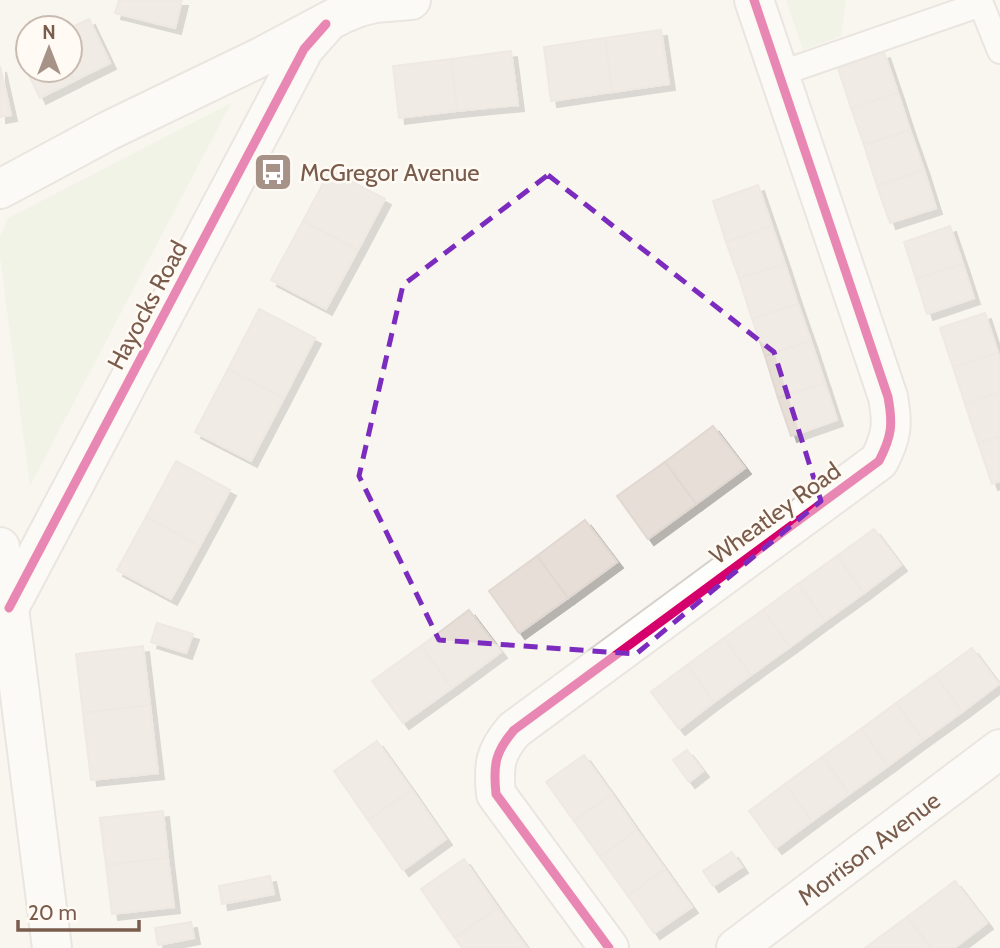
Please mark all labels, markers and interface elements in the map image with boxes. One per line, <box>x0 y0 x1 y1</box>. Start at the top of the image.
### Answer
north arrow <box>14 14 84 84</box>
text: N <box>42 21 56 44</box>
bus stop icon: McGregor Avenue <box>252 151 294 193</box>
place label: McGregor Avenue <box>300 158 480 187</box>
street label: Hayocks Road <box>101 236 193 374</box>
street label: Wheatley Road <box>704 456 846 570</box>
street label: Morrison Avenue <box>792 785 945 911</box>
scale bar <box>18 888 138 932</box>
text: 20 m <box>28 900 77 925</box>

